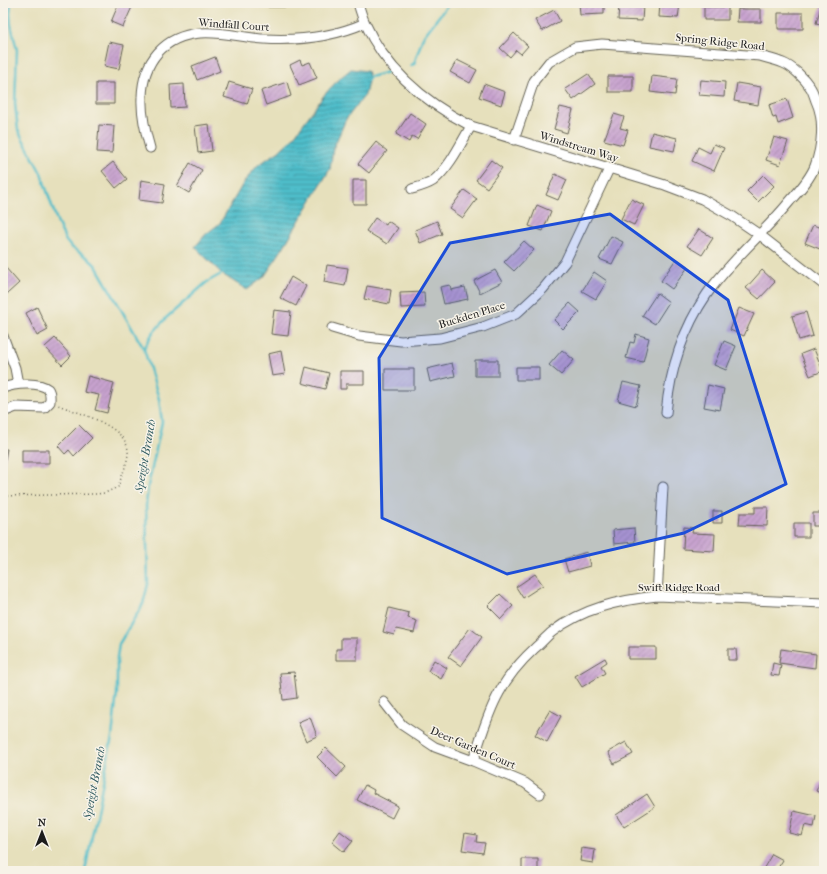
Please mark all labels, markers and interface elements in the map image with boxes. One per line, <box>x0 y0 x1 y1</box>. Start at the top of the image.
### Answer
street label: Windfall Court <box>197 16 270 34</box>
street label: Spring Ridge Road <box>675 31 766 53</box>
street label: Windstream Way <box>537 129 621 166</box>
street label: Buckden Place <box>437 299 507 331</box>
water label: Speight Branch <box>131 418 158 495</box>
street label: Swift Ridge Road <box>638 581 721 594</box>
street label: Deer Garden Court <box>428 724 518 772</box>
water label: Speight Branch <box>80 745 108 822</box>
north arrow <box>22 812 62 852</box>
text: N <box>38 816 47 829</box>

